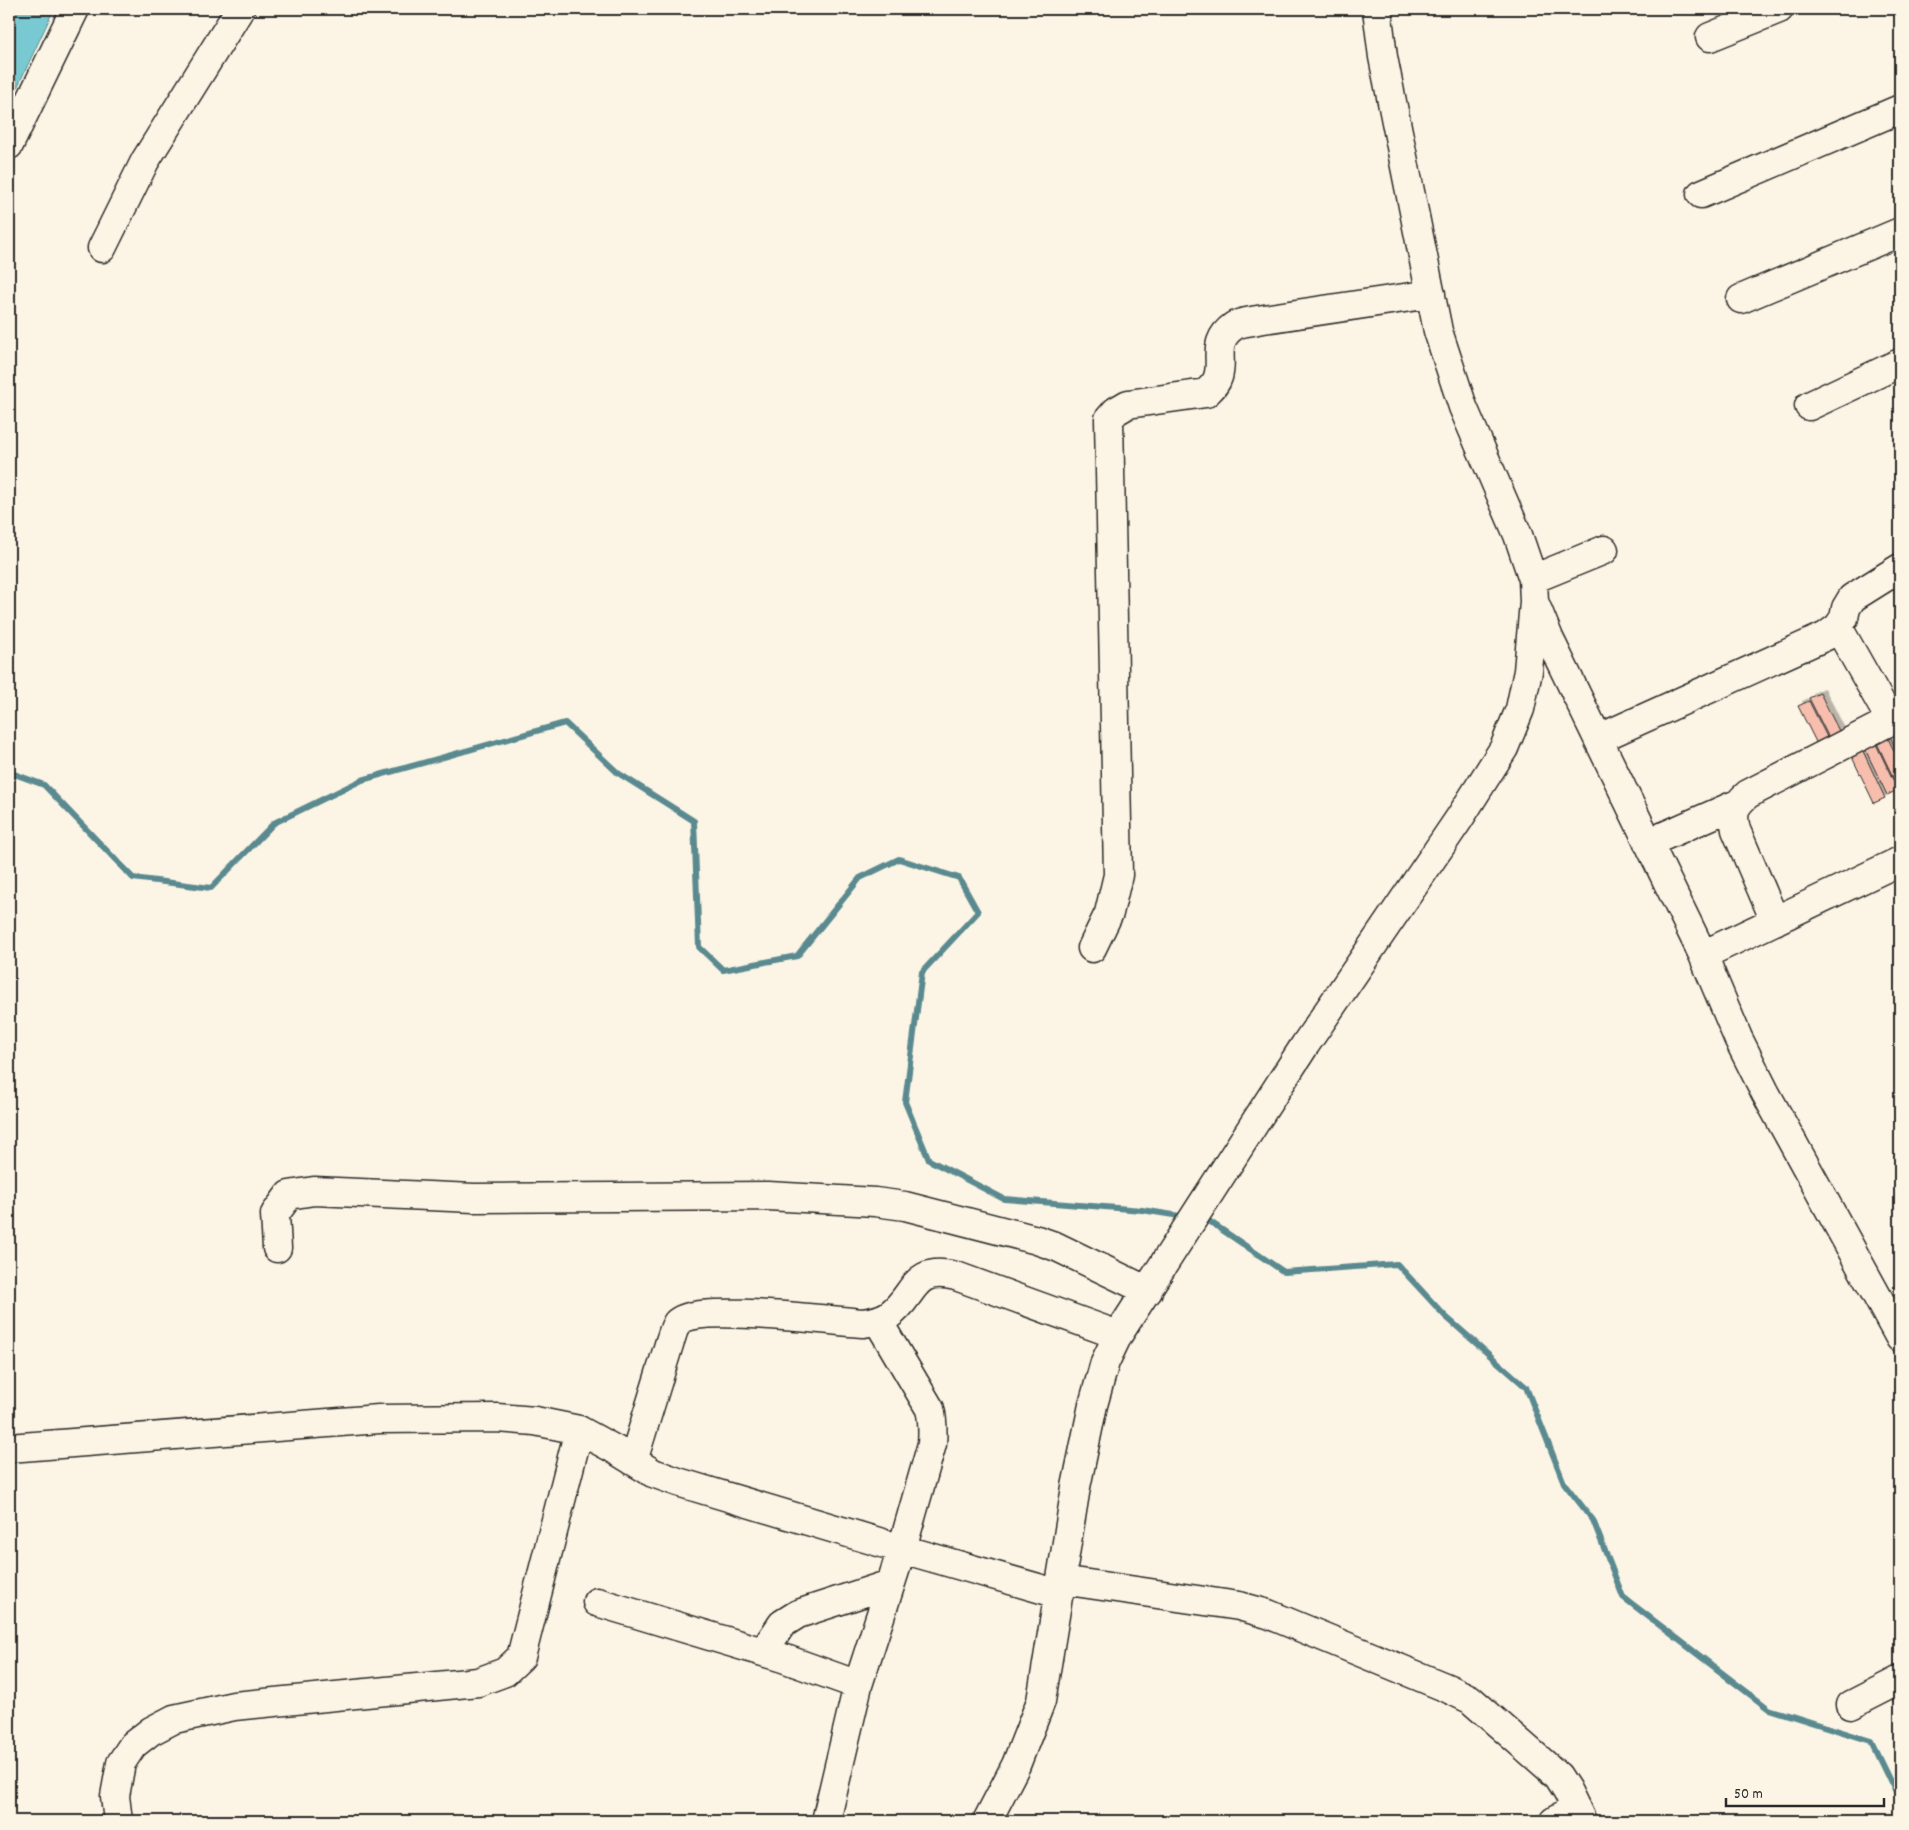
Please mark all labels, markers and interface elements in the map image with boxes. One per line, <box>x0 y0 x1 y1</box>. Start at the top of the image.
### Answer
scale bar <box>1726 1775 1884 1807</box>
text: 50 m <box>1734 1784 1763 1806</box>

